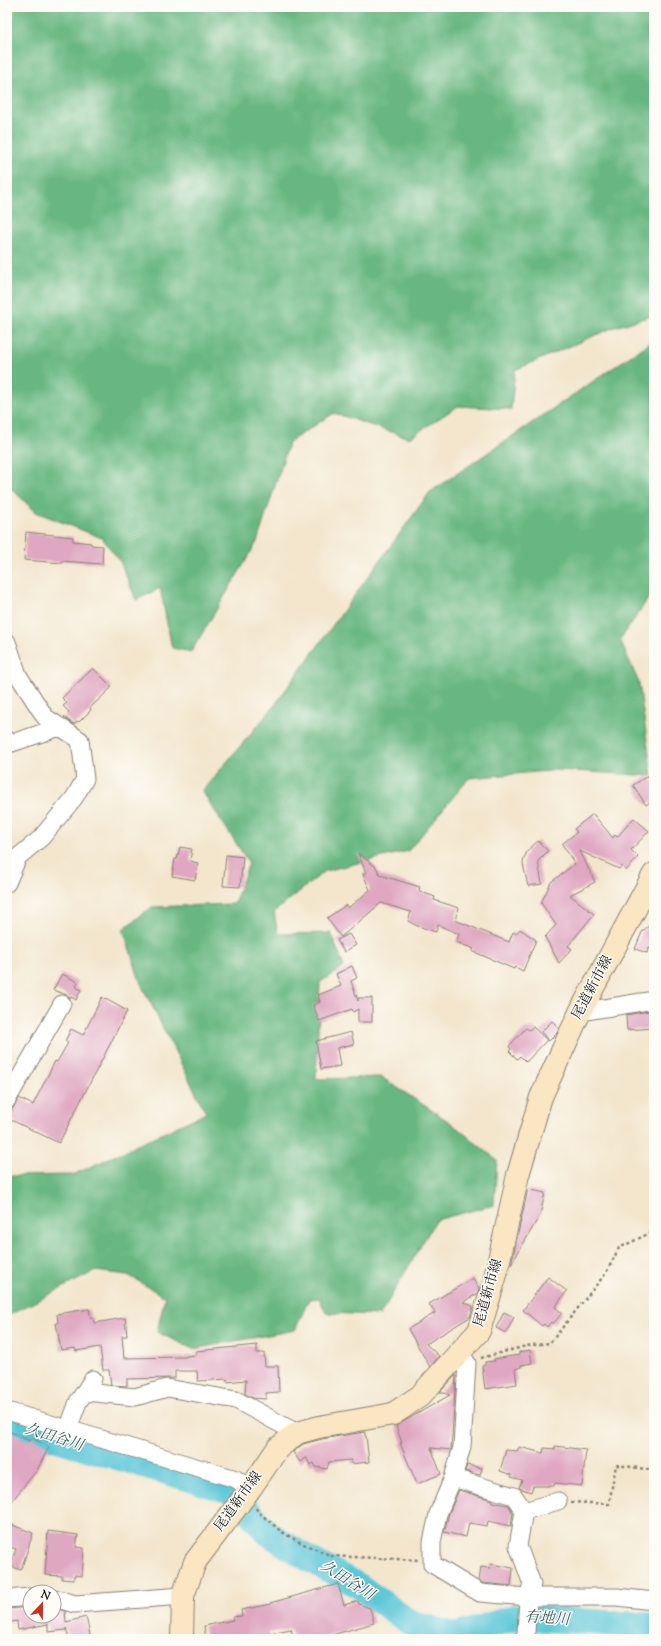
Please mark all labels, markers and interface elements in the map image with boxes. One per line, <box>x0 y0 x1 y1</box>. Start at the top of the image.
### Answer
street label: 尾道新市線 <box>568 952 618 1024</box>
street label: 尾道新市線 <box>470 1257 508 1329</box>
water label: 久田谷川 <box>22 1419 88 1457</box>
street label: 尾道新市線 <box>210 1468 268 1536</box>
water label: 久田谷川 <box>316 1556 380 1607</box>
north arrow <box>22 1584 62 1624</box>
text: N <box>37 1586 53 1605</box>
water label: 有地川 <box>524 1607 572 1631</box>

